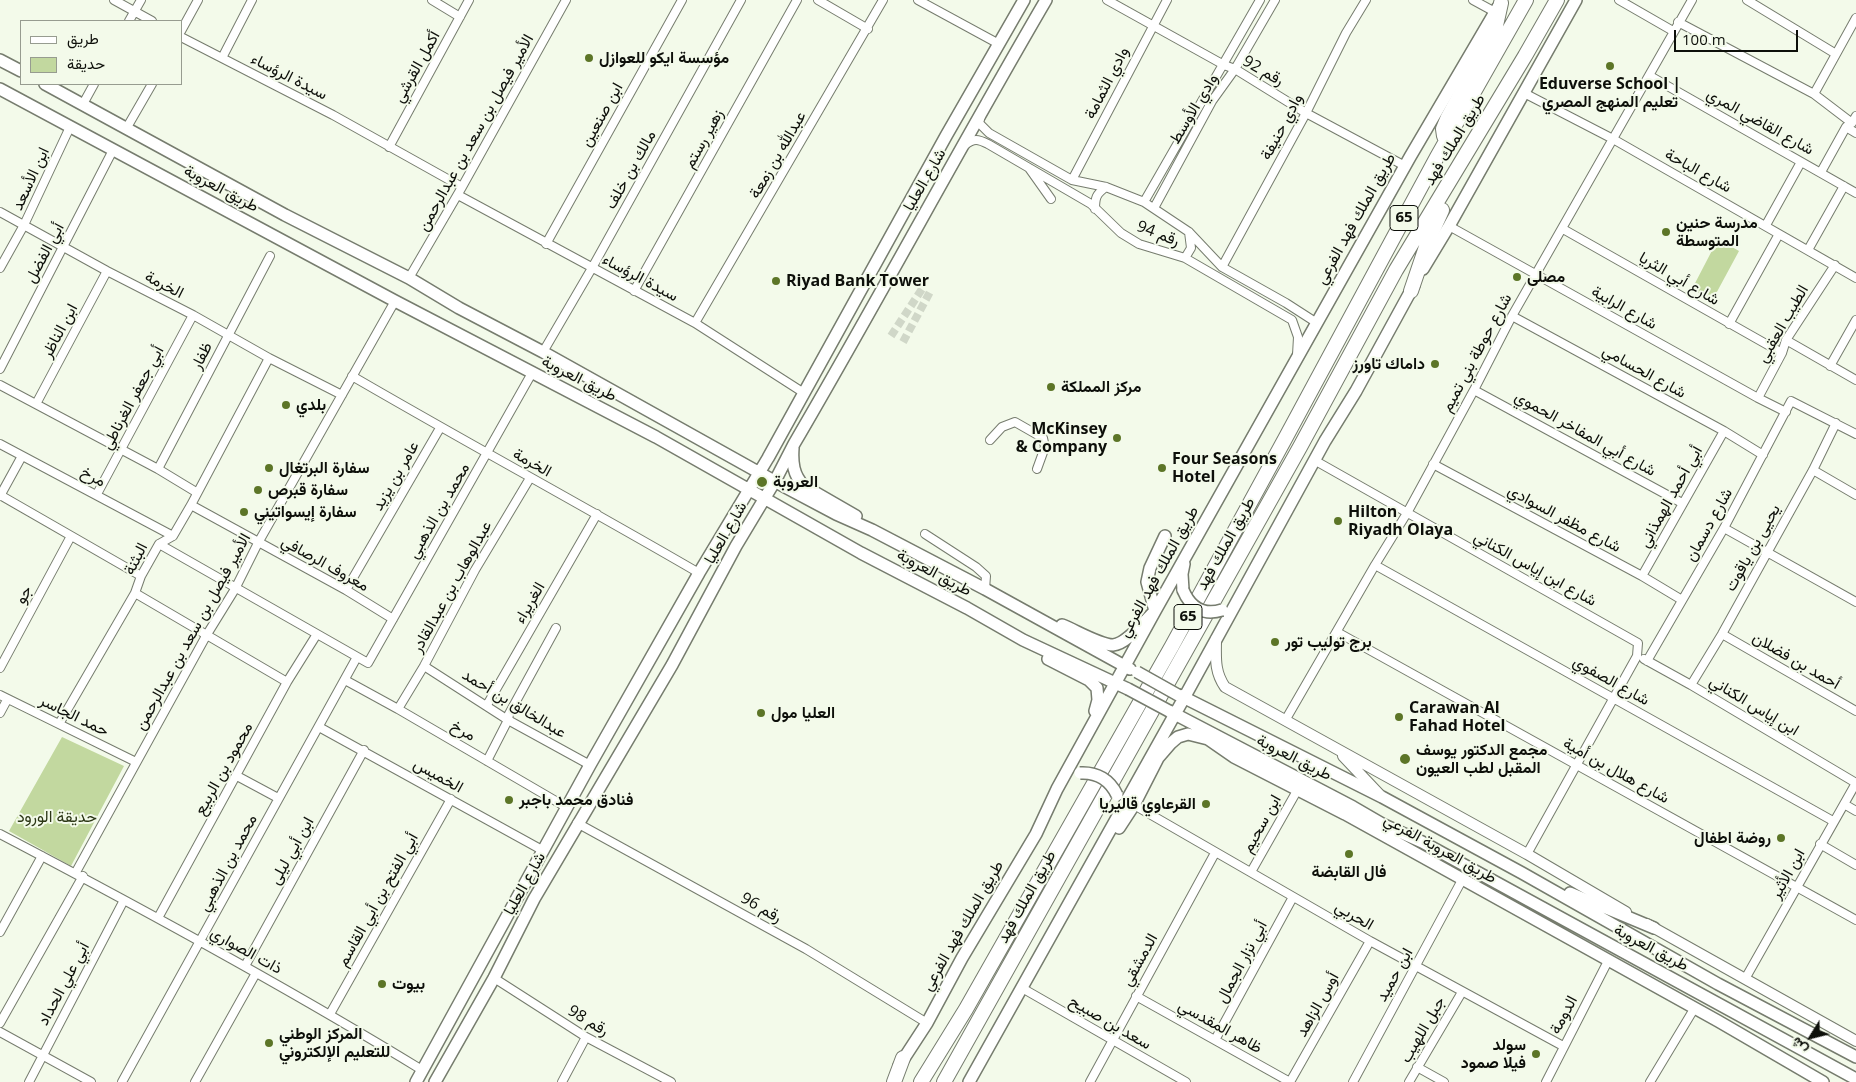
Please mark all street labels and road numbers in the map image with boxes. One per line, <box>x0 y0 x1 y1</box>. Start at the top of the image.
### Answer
street label: أكمل القرشي <box>389 28 445 106</box>
street label: الأمير فيصل بن سعد بن عبدالرحمن <box>414 31 538 235</box>
street label: وادي الثمامة <box>1081 44 1133 122</box>
street label: سيدة الرؤساء <box>248 50 330 104</box>
street label: رقم 92 <box>1239 52 1287 90</box>
street label: وادي الأوسط <box>1166 70 1222 148</box>
street label: ابن صنعين <box>577 80 627 150</box>
street label: شارع القاضي المري <box>1703 85 1817 159</box>
street label: وادي حنيفة <box>1257 91 1307 163</box>
street label: طريق الملك فهد <box>1420 91 1490 189</box>
street label: زهير رستم <box>680 106 728 172</box>
street label: عبدالله بن زمعة <box>745 108 811 202</box>
street label: مالك بن خلف <box>601 127 661 213</box>
street label: ابن الأسعد <box>8 144 54 214</box>
street label: شارع العليا <box>899 145 951 215</box>
street label: شارع الباحة <box>1661 145 1735 197</box>
street label: طريق الملك فهد الفرعي <box>1312 150 1400 288</box>
street label: طريق العروبة <box>180 161 262 217</box>
road number: 65 <box>1390 206 1418 230</box>
street label: رقم 94 <box>1134 217 1182 251</box>
street label: أبي الفضل <box>21 220 69 286</box>
street label: شارع أبي الثريا <box>1635 248 1723 310</box>
street label: سيدة الرؤساء <box>599 250 681 306</box>
street label: الخرمة <box>141 267 187 303</box>
street label: شارع الرابية <box>1588 282 1660 334</box>
street label: الطيب العقبي <box>1753 282 1813 366</box>
street label: شارع حوطة بني تميم <box>1438 290 1516 416</box>
street label: ابن الناظر <box>38 301 82 361</box>
street label: ظفار <box>187 339 217 373</box>
street label: شارع الحسامي <box>1599 341 1689 403</box>
street label: أبي جعفر الغرناطي <box>98 343 168 453</box>
street label: طريق العروبة <box>538 352 620 406</box>
street label: شارع أبي المفاخر الحموي <box>1511 387 1659 481</box>
street label: عامر بن يزيد <box>368 438 424 514</box>
street label: أبي أحمد الهمذاني <box>1635 443 1707 551</box>
street label: الخرمة <box>509 445 555 481</box>
street label: محمد بن الذهبي <box>404 460 474 562</box>
street label: مرخ <box>77 463 109 491</box>
street label: شارع مظفر السوادي <box>1504 481 1624 557</box>
street label: شارع دسمان <box>1681 485 1737 565</box>
street label: طريق الملك فهد <box>1193 494 1259 594</box>
street label: شارع العليا <box>700 498 752 568</box>
street label: يحيى بن ياقوت <box>1721 501 1785 595</box>
street label: طريق الملك فهد الفرعي <box>1115 503 1203 641</box>
street label: عبدالوهاب بن عبدالقادر <box>408 518 496 656</box>
street label: شارع ابن إياس الكناني <box>1470 527 1600 611</box>
street label: الأمير فيصل بن سعد بن عبدالرحمن <box>131 530 255 734</box>
street label: معروف الرصافي <box>278 532 372 596</box>
street label: البثنة <box>120 540 152 578</box>
street label: طريق العروبة <box>893 545 975 601</box>
street label: الغريراء <box>511 579 549 627</box>
street label: جو <box>11 583 37 607</box>
road number: 65 <box>1174 604 1202 630</box>
street label: أحمد بن فضلان <box>1749 628 1843 694</box>
street label: شارع الصفوي <box>1569 652 1653 710</box>
street label: عبدالخالق بن أحمد <box>458 665 570 743</box>
street label: ابن إياس الكناني <box>1706 672 1802 740</box>
street label: حمد الجاسر <box>36 691 112 741</box>
street label: مرخ <box>447 716 479 746</box>
street label: محمود بن الربيع <box>191 719 257 819</box>
street label: طريق العروبة <box>1253 731 1335 785</box>
street label: شارع هلال بن أمية <box>1560 734 1672 808</box>
street label: الخميس <box>410 755 466 797</box>
street label: ابن سحيم <box>1238 792 1286 856</box>
street label: طريق العروبة الفرعي <box>1380 810 1500 888</box>
street label: محمد بن الذهبي <box>194 811 262 915</box>
street label: ابن أبي ليلى <box>266 814 318 888</box>
street label: أبي الفتح بن أبي القاسم <box>333 830 423 970</box>
street label: ابن الأثير <box>1766 846 1810 902</box>
street label: طريق الملك فهد <box>994 847 1060 947</box>
street label: شارع العليا <box>500 849 550 919</box>
street label: طريق الملك فهد الفرعي <box>918 857 1008 995</box>
street label: رقم 96 <box>737 889 785 927</box>
street label: الحربي <box>1331 897 1377 935</box>
street label: أبي نزار الجمال <box>1212 918 1272 1006</box>
street label: طريق العروبة <box>1610 920 1692 976</box>
street label: ذات الصواري <box>207 923 285 979</box>
street label: الدمشقي <box>1118 930 1162 990</box>
street label: أبي علي الحداد <box>34 939 94 1029</box>
street label: ابن حميد <box>1372 945 1418 1005</box>
street label: أوس الزاهد <box>1292 969 1344 1041</box>
street label: سعد بن صبيح <box>1066 992 1154 1054</box>
street label: الدومة <box>1546 992 1582 1038</box>
street label: جبل اللهيب <box>1396 994 1450 1066</box>
street label: ظاهر المقدسي <box>1175 996 1265 1058</box>
street label: رقم 98 <box>564 1001 612 1041</box>

